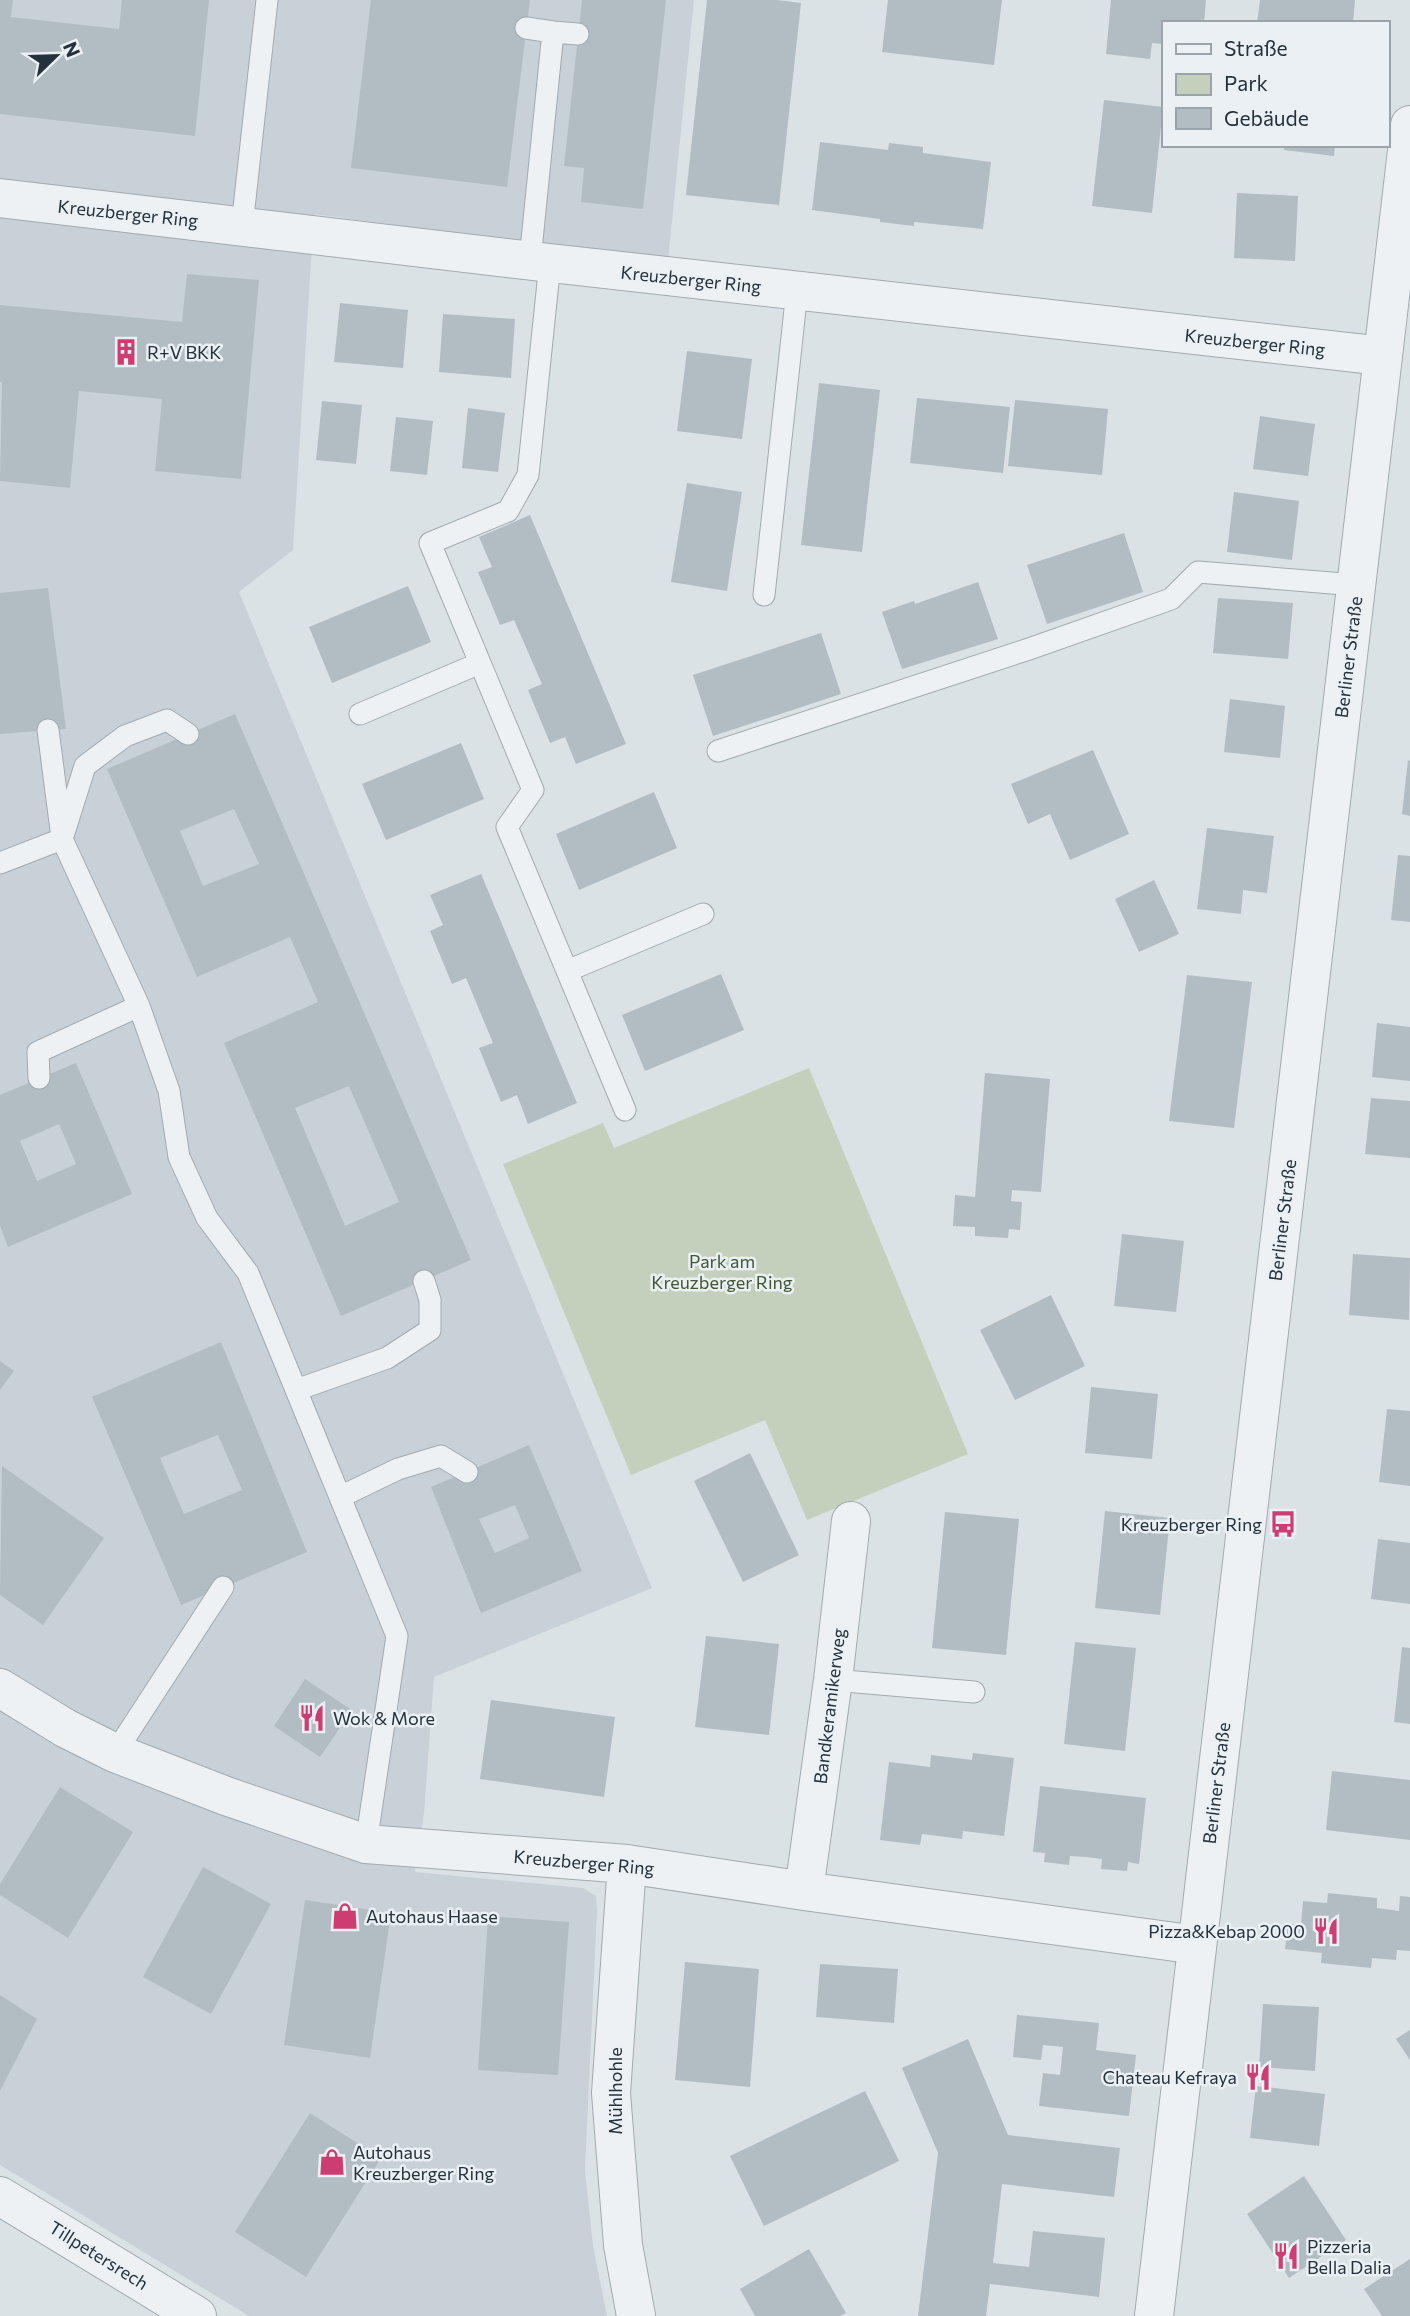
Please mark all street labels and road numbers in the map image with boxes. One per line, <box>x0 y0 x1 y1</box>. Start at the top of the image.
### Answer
street label: Kreuzberger Ring <box>57 195 200 231</box>
street label: Kreuzberger Ring <box>620 261 763 297</box>
street label: Kreuzberger Ring <box>1184 324 1327 360</box>
street label: Berliner Straße <box>1330 595 1366 719</box>
street label: Berliner Straße <box>1264 1158 1300 1282</box>
street label: Bandkeramikerweg <box>809 1627 849 1785</box>
street label: Berliner Straße <box>1198 1721 1234 1845</box>
street label: Kreuzberger Ring <box>513 1845 656 1879</box>
street label: Mühlhohle <box>604 2047 626 2135</box>
street label: Tillpetersrech <box>45 2216 153 2294</box>

